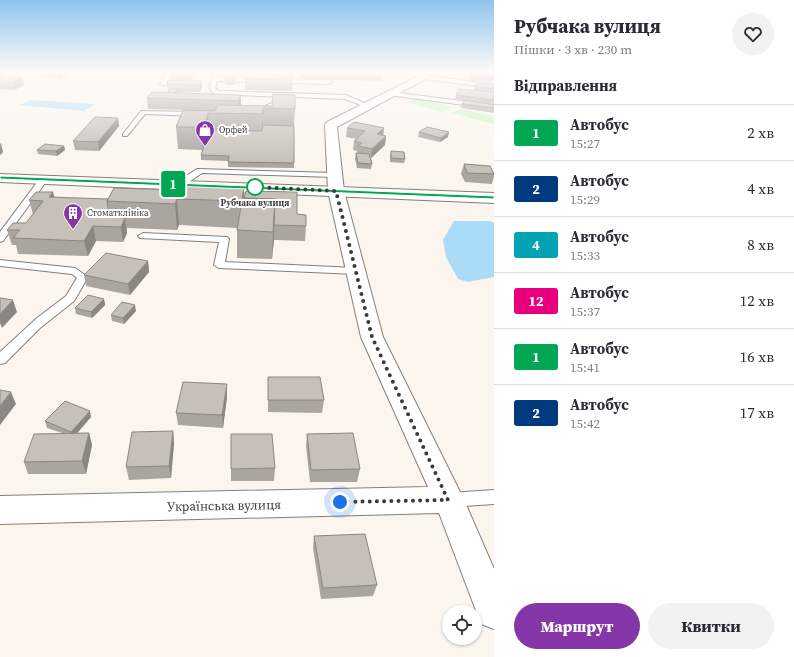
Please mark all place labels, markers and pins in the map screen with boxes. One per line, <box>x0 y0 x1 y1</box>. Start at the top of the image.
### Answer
shop icon: Орфей <box>194 119 216 147</box>
place label: Орфей <box>219 124 248 136</box>
marker: Рубчака вулиця <box>246 178 264 196</box>
place label: Рубчака вулиця <box>221 197 290 209</box>
building icon: Стоматклініка <box>62 202 84 230</box>
place label: Стоматклініка <box>87 207 149 219</box>

